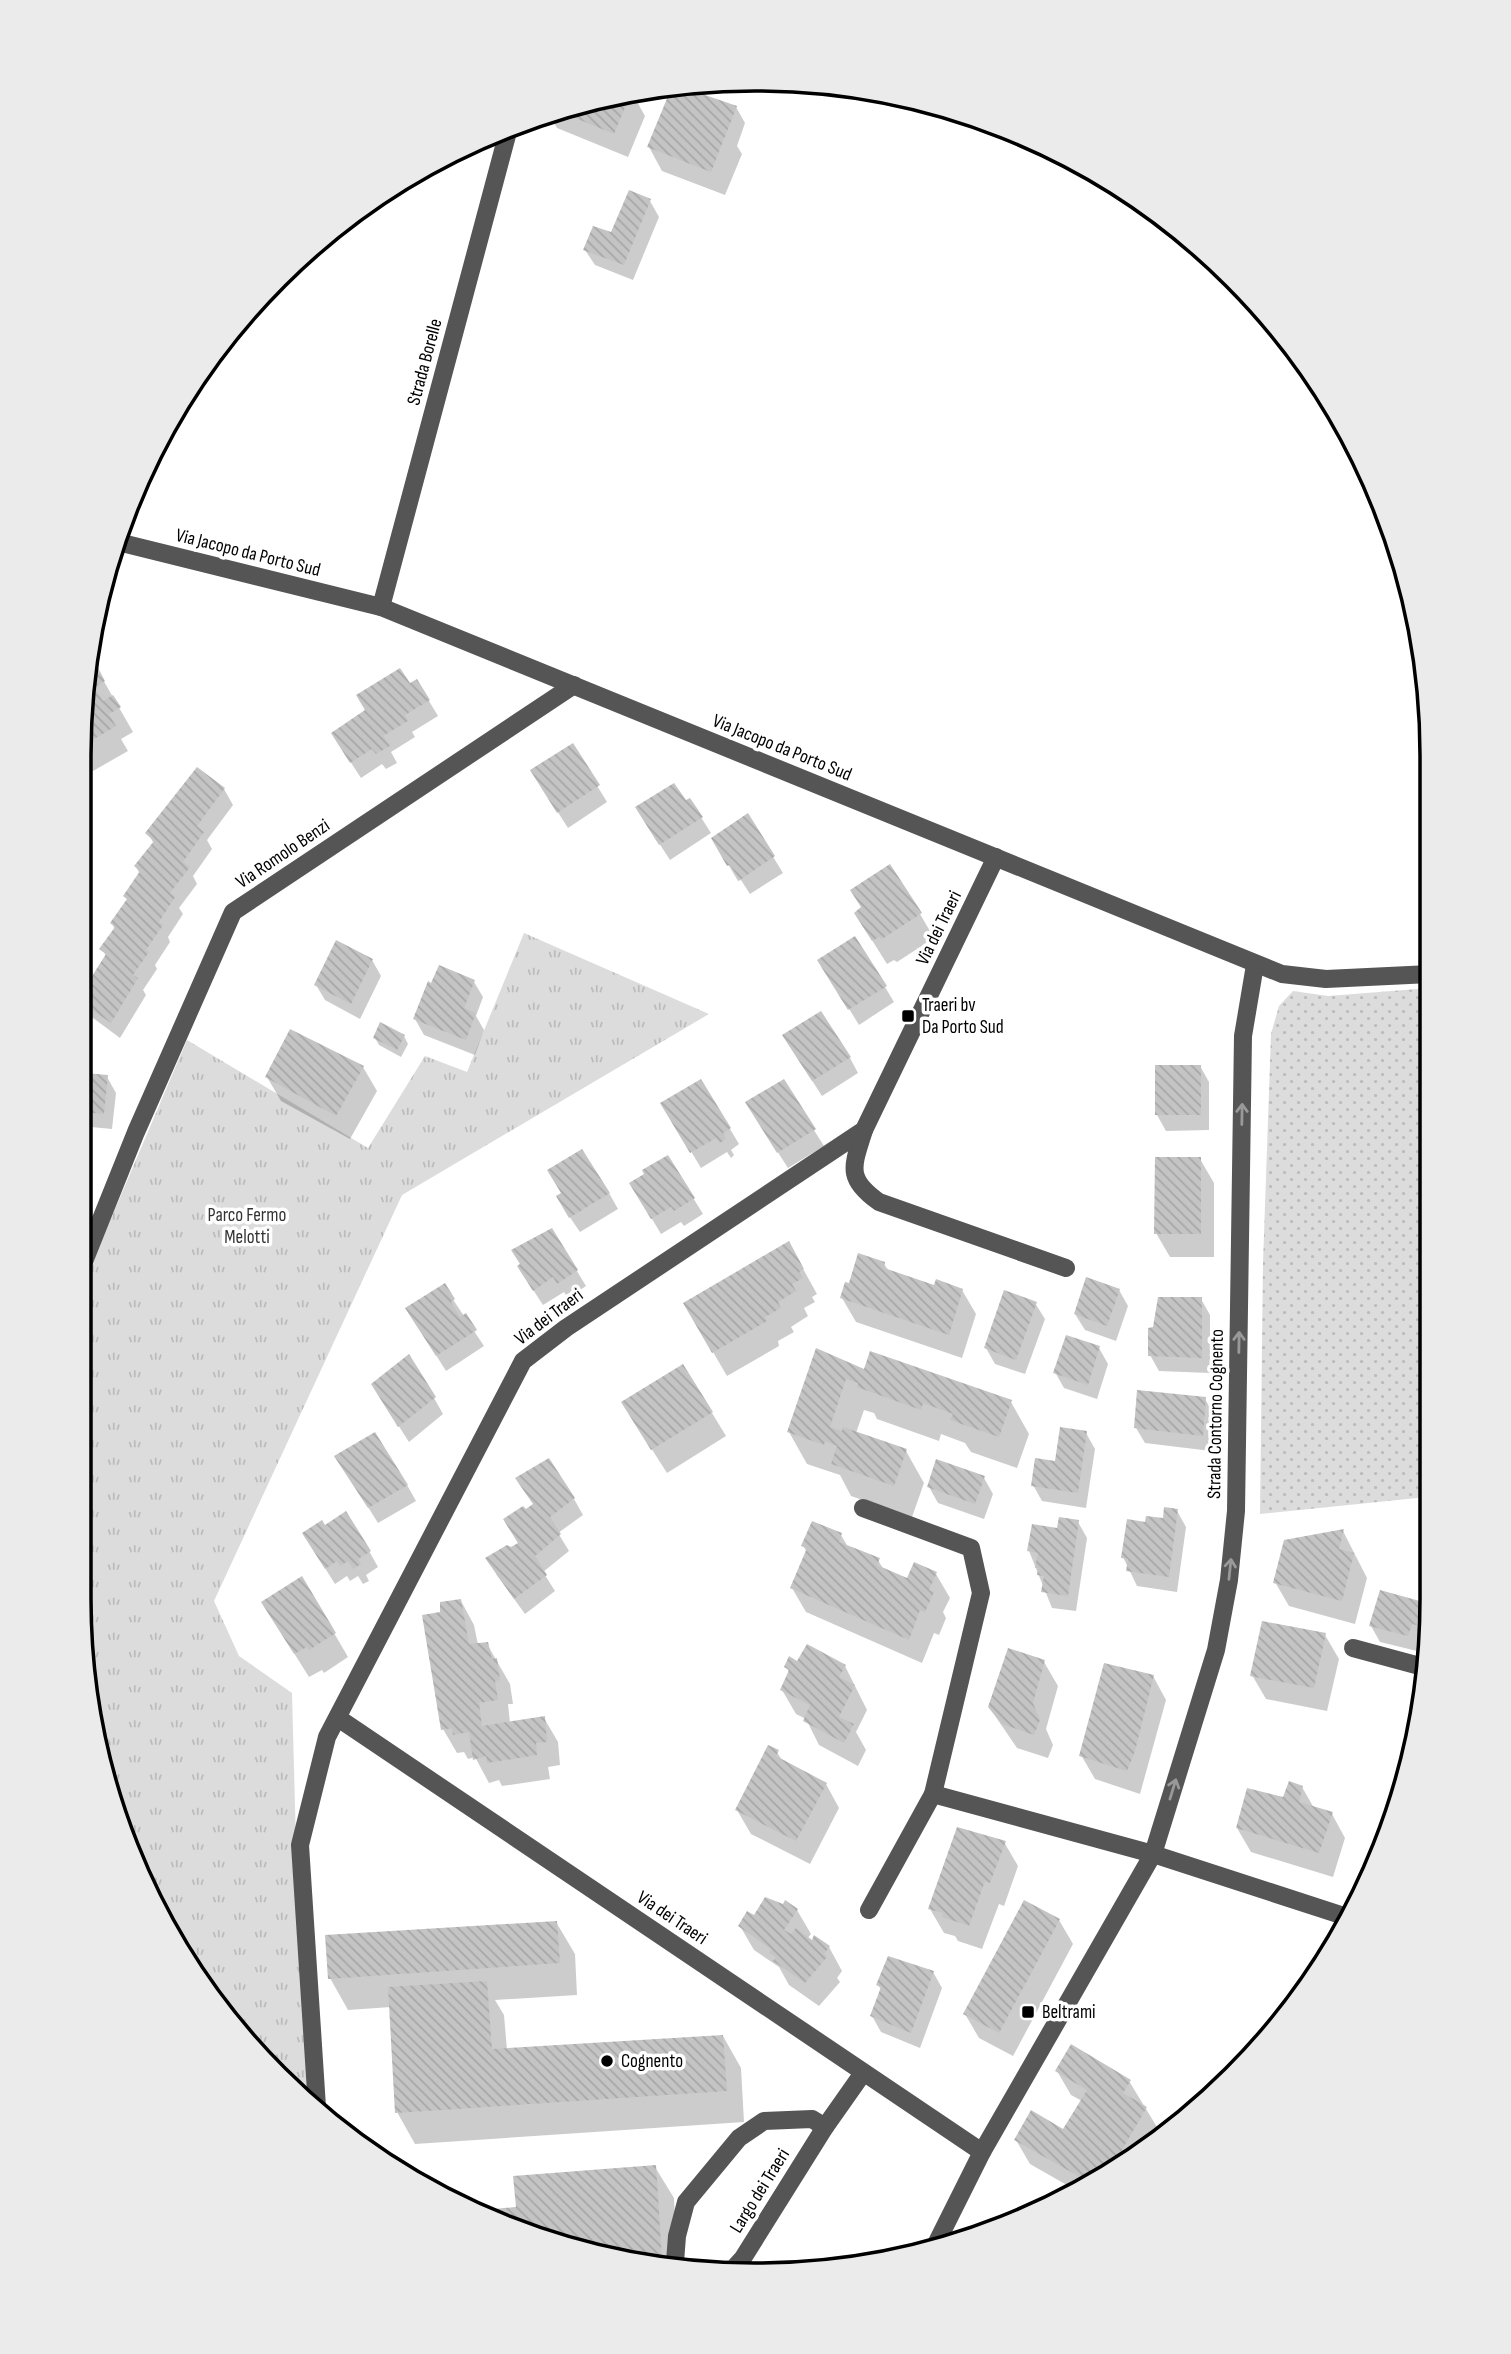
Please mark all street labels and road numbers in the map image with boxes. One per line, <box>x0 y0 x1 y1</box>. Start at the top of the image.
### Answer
street label: Strada Borelle <box>402 316 448 408</box>
street label: Via Jacopo da Porto Sud <box>173 524 323 582</box>
street label: Via Jacopo da Porto Sud <box>709 710 855 786</box>
street label: Via Romolo Benzi <box>232 814 334 894</box>
street label: Via dei Traeri <box>911 887 967 969</box>
street label: Via dei Traeri <box>510 1284 588 1350</box>
street label: Strada Contorno Cognento <box>1203 1329 1229 1499</box>
street label: Via dei Traeri <box>632 1886 712 1950</box>
street label: Largo dei Traeri <box>725 2145 795 2237</box>

